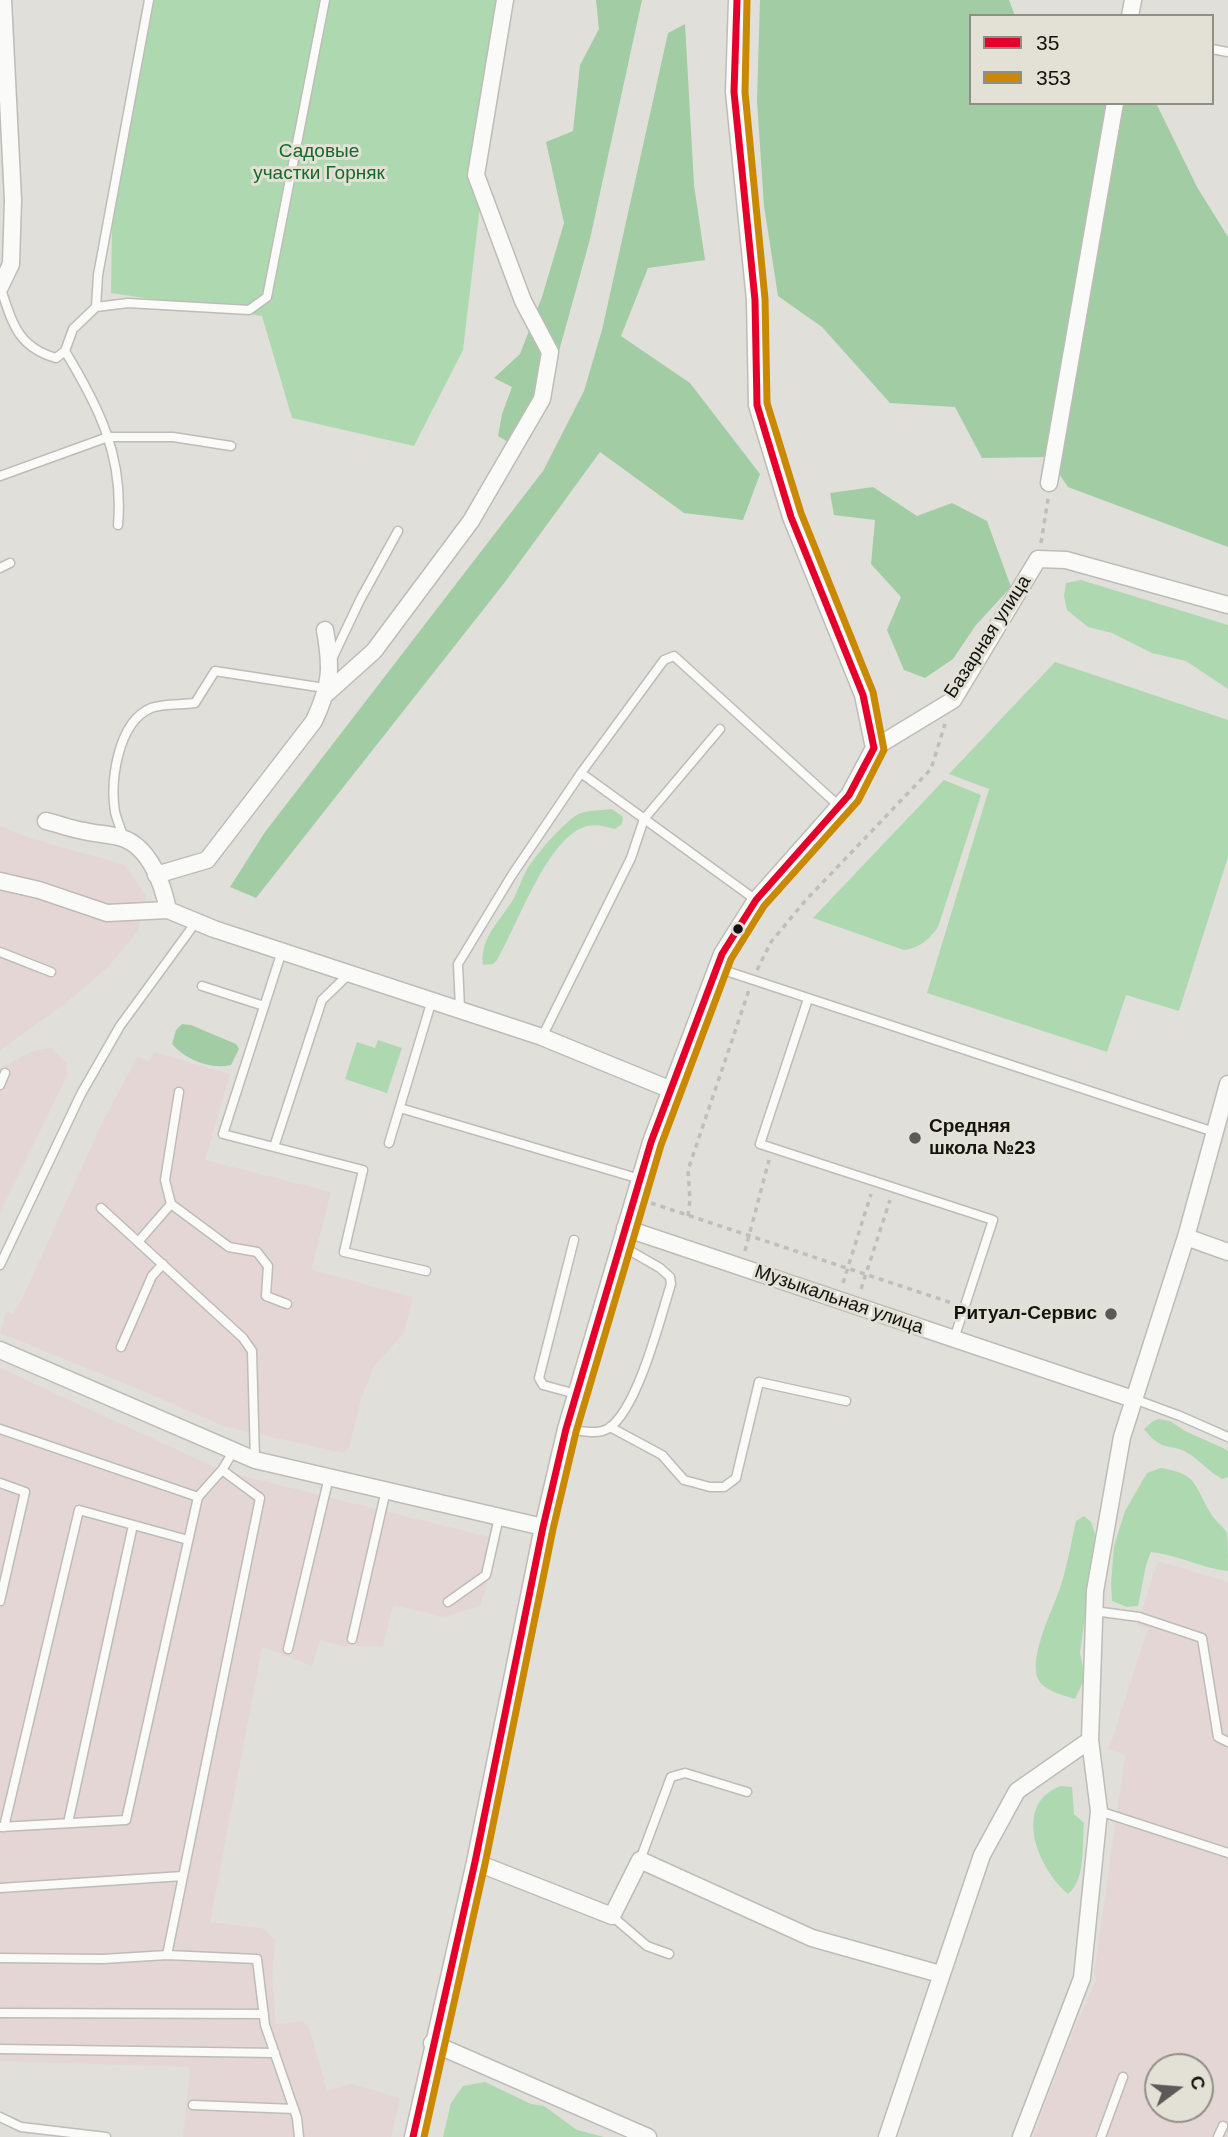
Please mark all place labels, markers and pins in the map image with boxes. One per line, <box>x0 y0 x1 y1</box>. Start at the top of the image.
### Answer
unlabelled marker <box>731 922 745 936</box>
place label: Средняя школа №23 <box>929 1116 1035 1160</box>
marker: Средняя школа №23 <box>907 1130 923 1146</box>
place label: Ритуал-Сервис <box>954 1303 1097 1325</box>
marker: Ритуал-Сервис <box>1103 1306 1119 1322</box>

